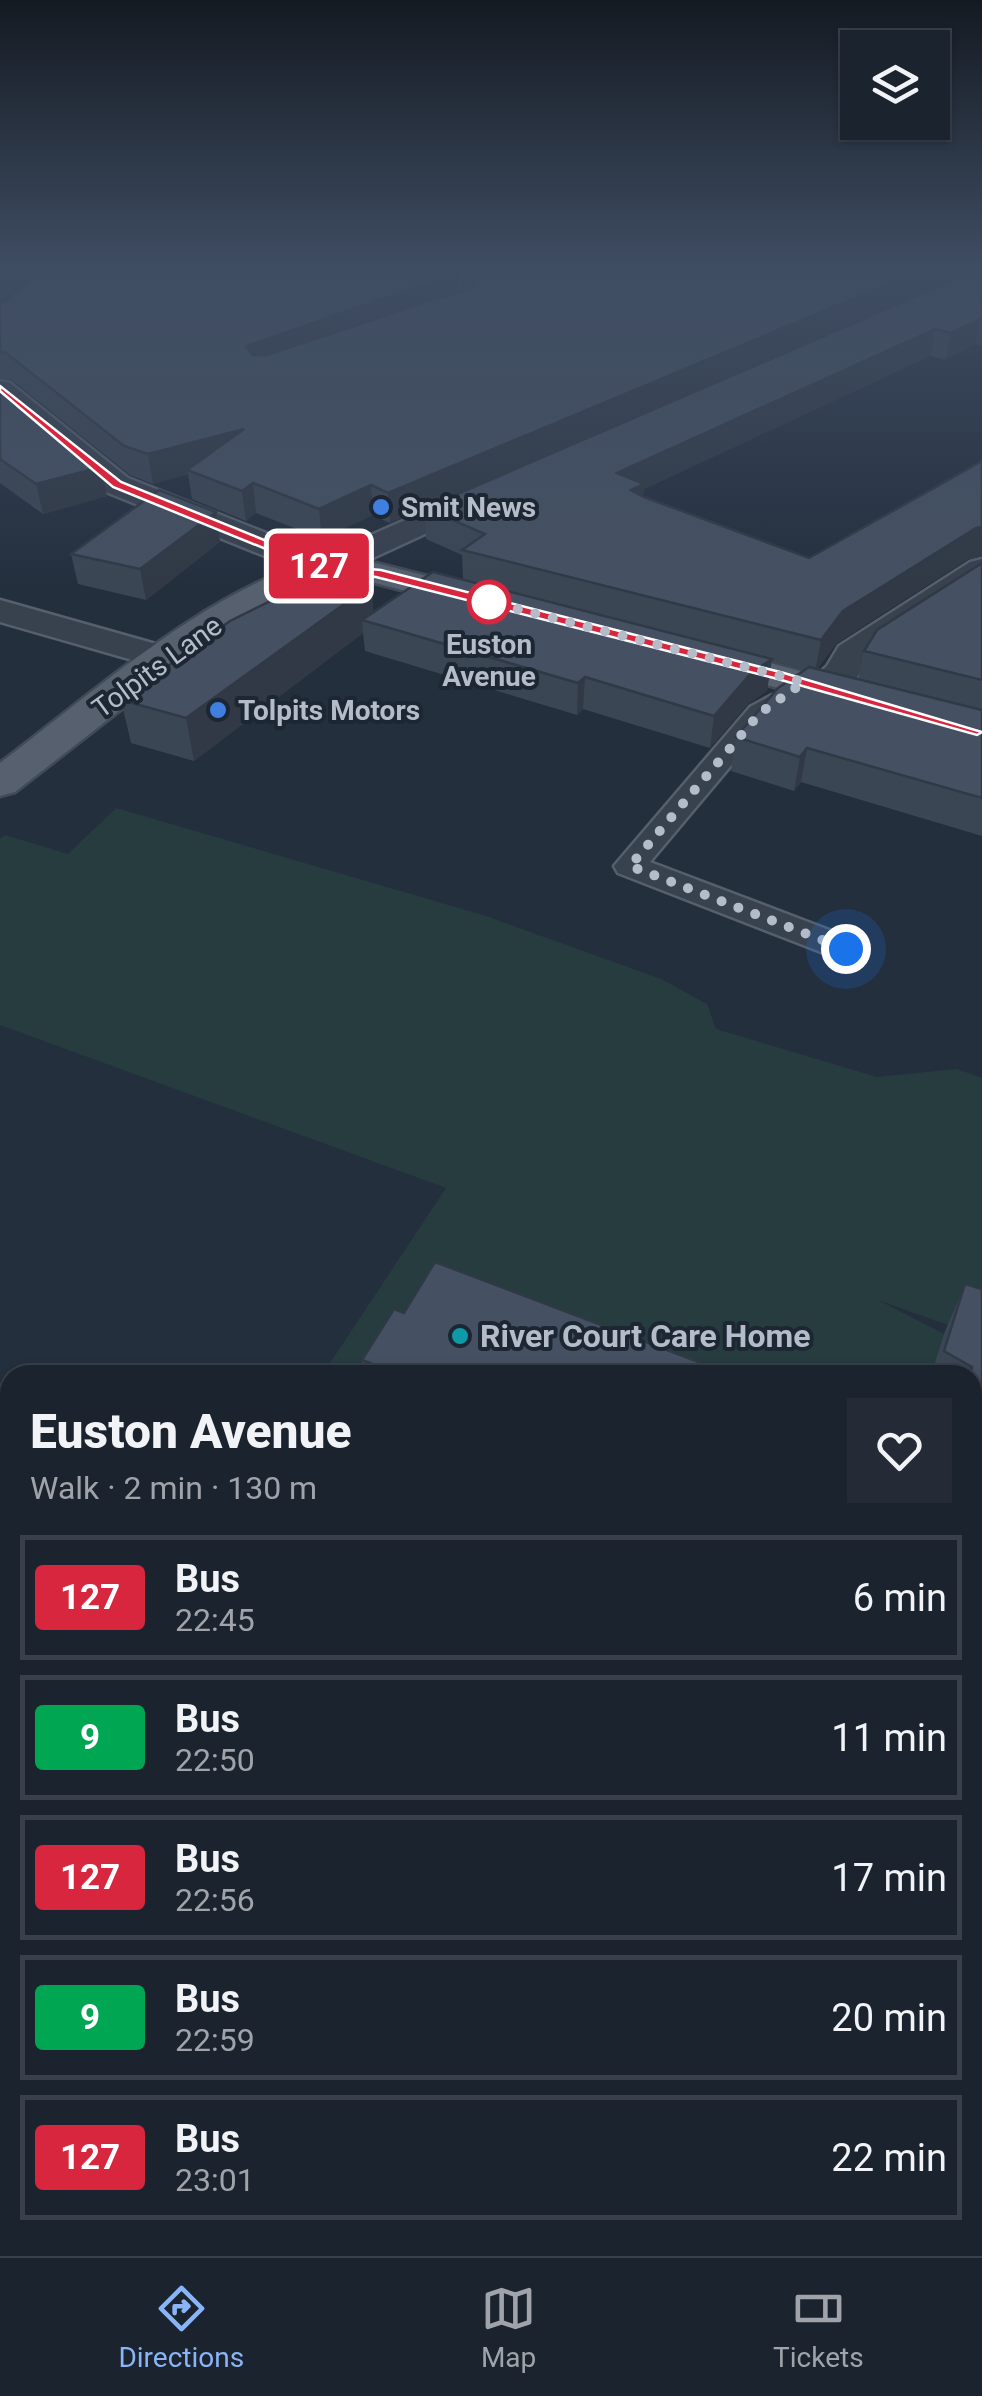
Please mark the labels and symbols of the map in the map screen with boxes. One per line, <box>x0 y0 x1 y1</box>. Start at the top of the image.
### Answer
place label: Smit News <box>401 491 536 524</box>
marker: Smit News <box>370 496 392 518</box>
line badge: 127 <box>262 534 376 598</box>
marker: Euston Avenue <box>468 581 510 623</box>
street label: Tolpits Lane <box>86 609 228 725</box>
place label: Euston Avenue <box>442 628 536 693</box>
place label: Tolpits Motors <box>238 694 420 727</box>
marker: Tolpits Motors <box>207 699 229 721</box>
your location <box>821 924 871 974</box>
place label: River Court Care Home <box>480 1317 811 1355</box>
marker: River Court Care Home <box>449 1325 471 1347</box>

